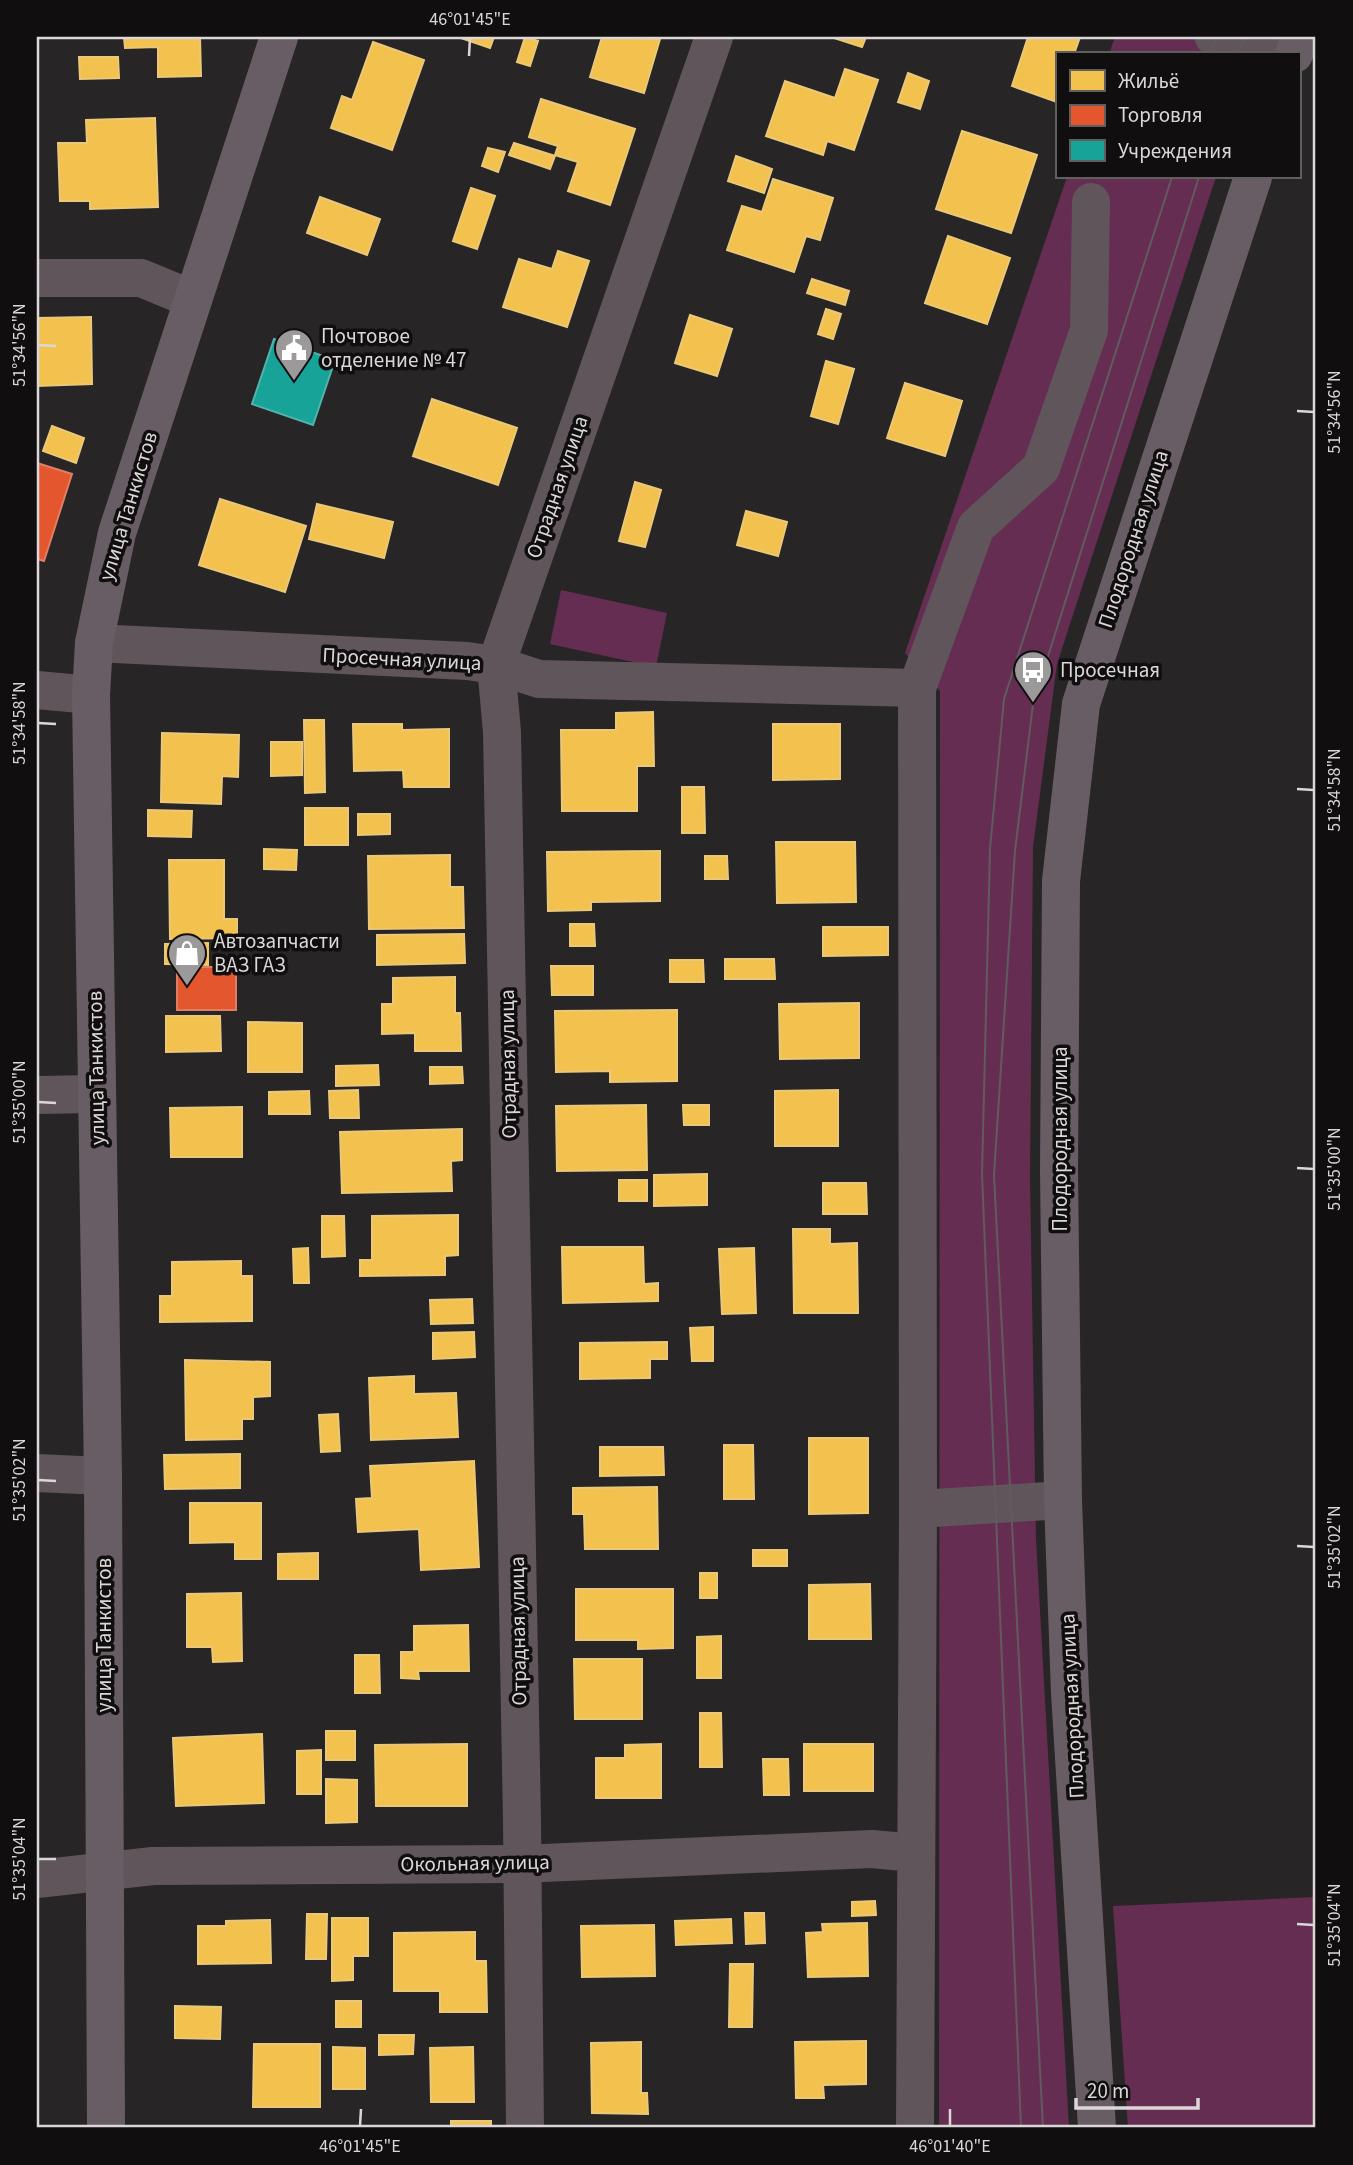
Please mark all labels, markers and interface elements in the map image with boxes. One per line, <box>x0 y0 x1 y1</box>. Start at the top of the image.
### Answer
text: 46°01'45"E <box>429 7 511 32</box>
legend <box>1056 52 1300 178</box>
text: Жильё <box>1118 66 1179 96</box>
text: Торговля <box>1118 100 1203 130</box>
text: Учреждения <box>1118 136 1232 166</box>
text: 51°34'56"N <box>7 303 32 387</box>
place label: Почтовое отделение № 47 <box>321 321 466 375</box>
public building icon: Почтовое отделение № 47 <box>273 327 315 382</box>
text: 51°34'56"N <box>1322 370 1347 454</box>
street label: Отрадная улица <box>519 412 595 562</box>
street label: улица Танкистов <box>91 428 165 584</box>
street label: Плодородная улица <box>1090 446 1176 632</box>
street label: Просечная улица <box>322 640 482 678</box>
bus stop icon: Просечная <box>1012 649 1054 704</box>
place label: Просечная <box>1060 655 1160 685</box>
text: 51°34'58"N <box>7 681 32 765</box>
text: 51°34'58"N <box>1322 748 1347 832</box>
place label: Автозапчасти ВАЗ ГАЗ <box>214 926 340 980</box>
shop icon: Автозапчасти ВАЗ ГАЗ <box>166 932 208 987</box>
street label: Отрадная улица <box>492 989 524 1139</box>
street label: улица Танкистов <box>80 991 112 1145</box>
street label: Плодородная улица <box>1045 1046 1075 1232</box>
text: 51°35'00"N <box>7 1060 32 1144</box>
text: 51°35'00"N <box>1322 1127 1347 1211</box>
text: 51°35'02"N <box>7 1438 32 1522</box>
text: 51°35'02"N <box>1322 1505 1347 1589</box>
street label: Отрадная улица <box>502 1556 534 1706</box>
street label: улица Танкистов <box>89 1558 119 1712</box>
street label: Плодородная улица <box>1052 1613 1092 1799</box>
text: 51°35'04"N <box>7 1817 32 1901</box>
street label: Окольная улица <box>400 1847 550 1879</box>
text: 51°35'04"N <box>1322 1883 1347 1967</box>
scale bar <box>1076 2067 1199 2111</box>
text: 20 m <box>1087 2076 1129 2106</box>
text: 46°01'45"E <box>319 2134 401 2159</box>
text: 46°01'40"E <box>909 2134 991 2159</box>

